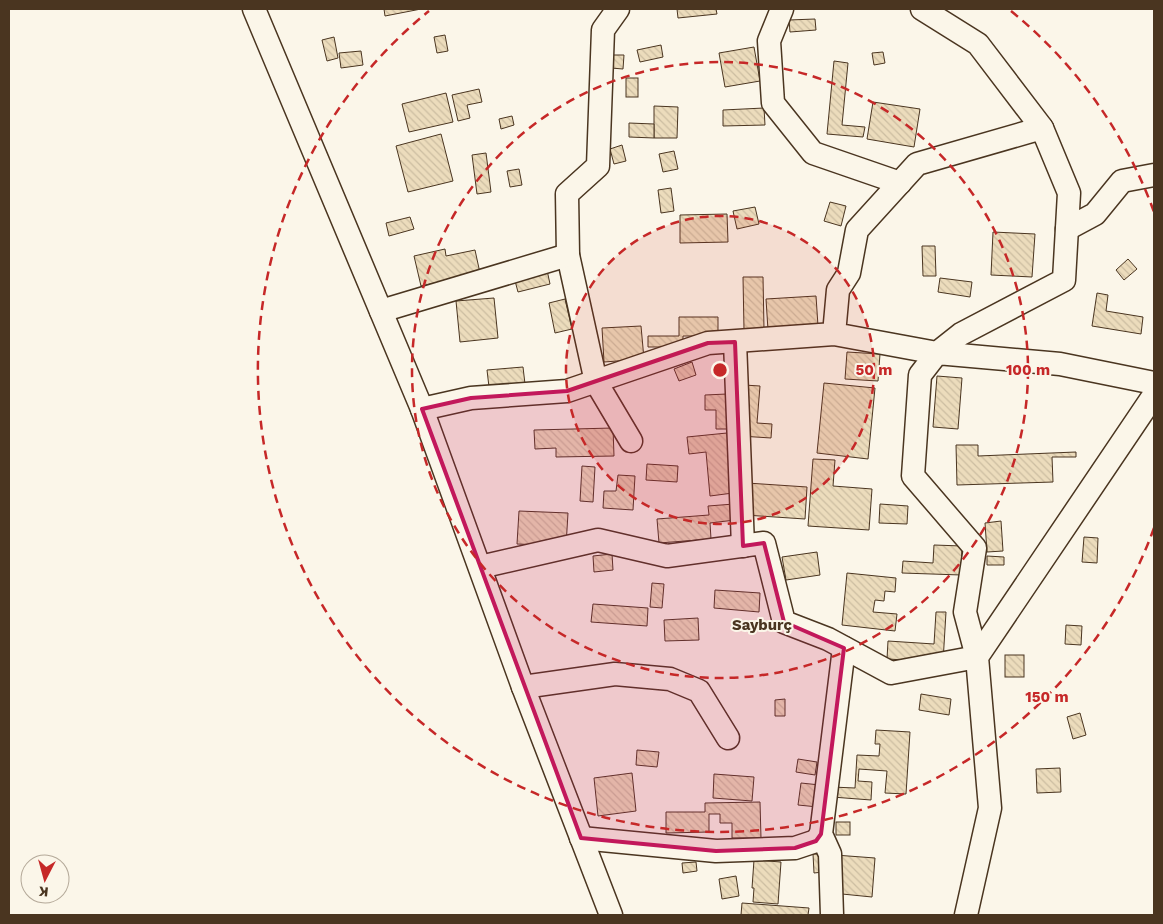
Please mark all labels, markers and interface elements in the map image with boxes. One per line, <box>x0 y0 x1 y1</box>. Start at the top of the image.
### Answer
centre of rings <box>711 361 729 379</box>
text: 50 m <box>856 361 892 379</box>
text: 100 m <box>1006 361 1050 379</box>
district label: Sayburç <box>732 616 792 634</box>
text: 150 m <box>1025 688 1069 706</box>
north arrow <box>20 854 70 904</box>
text: K <box>38 883 49 900</box>

